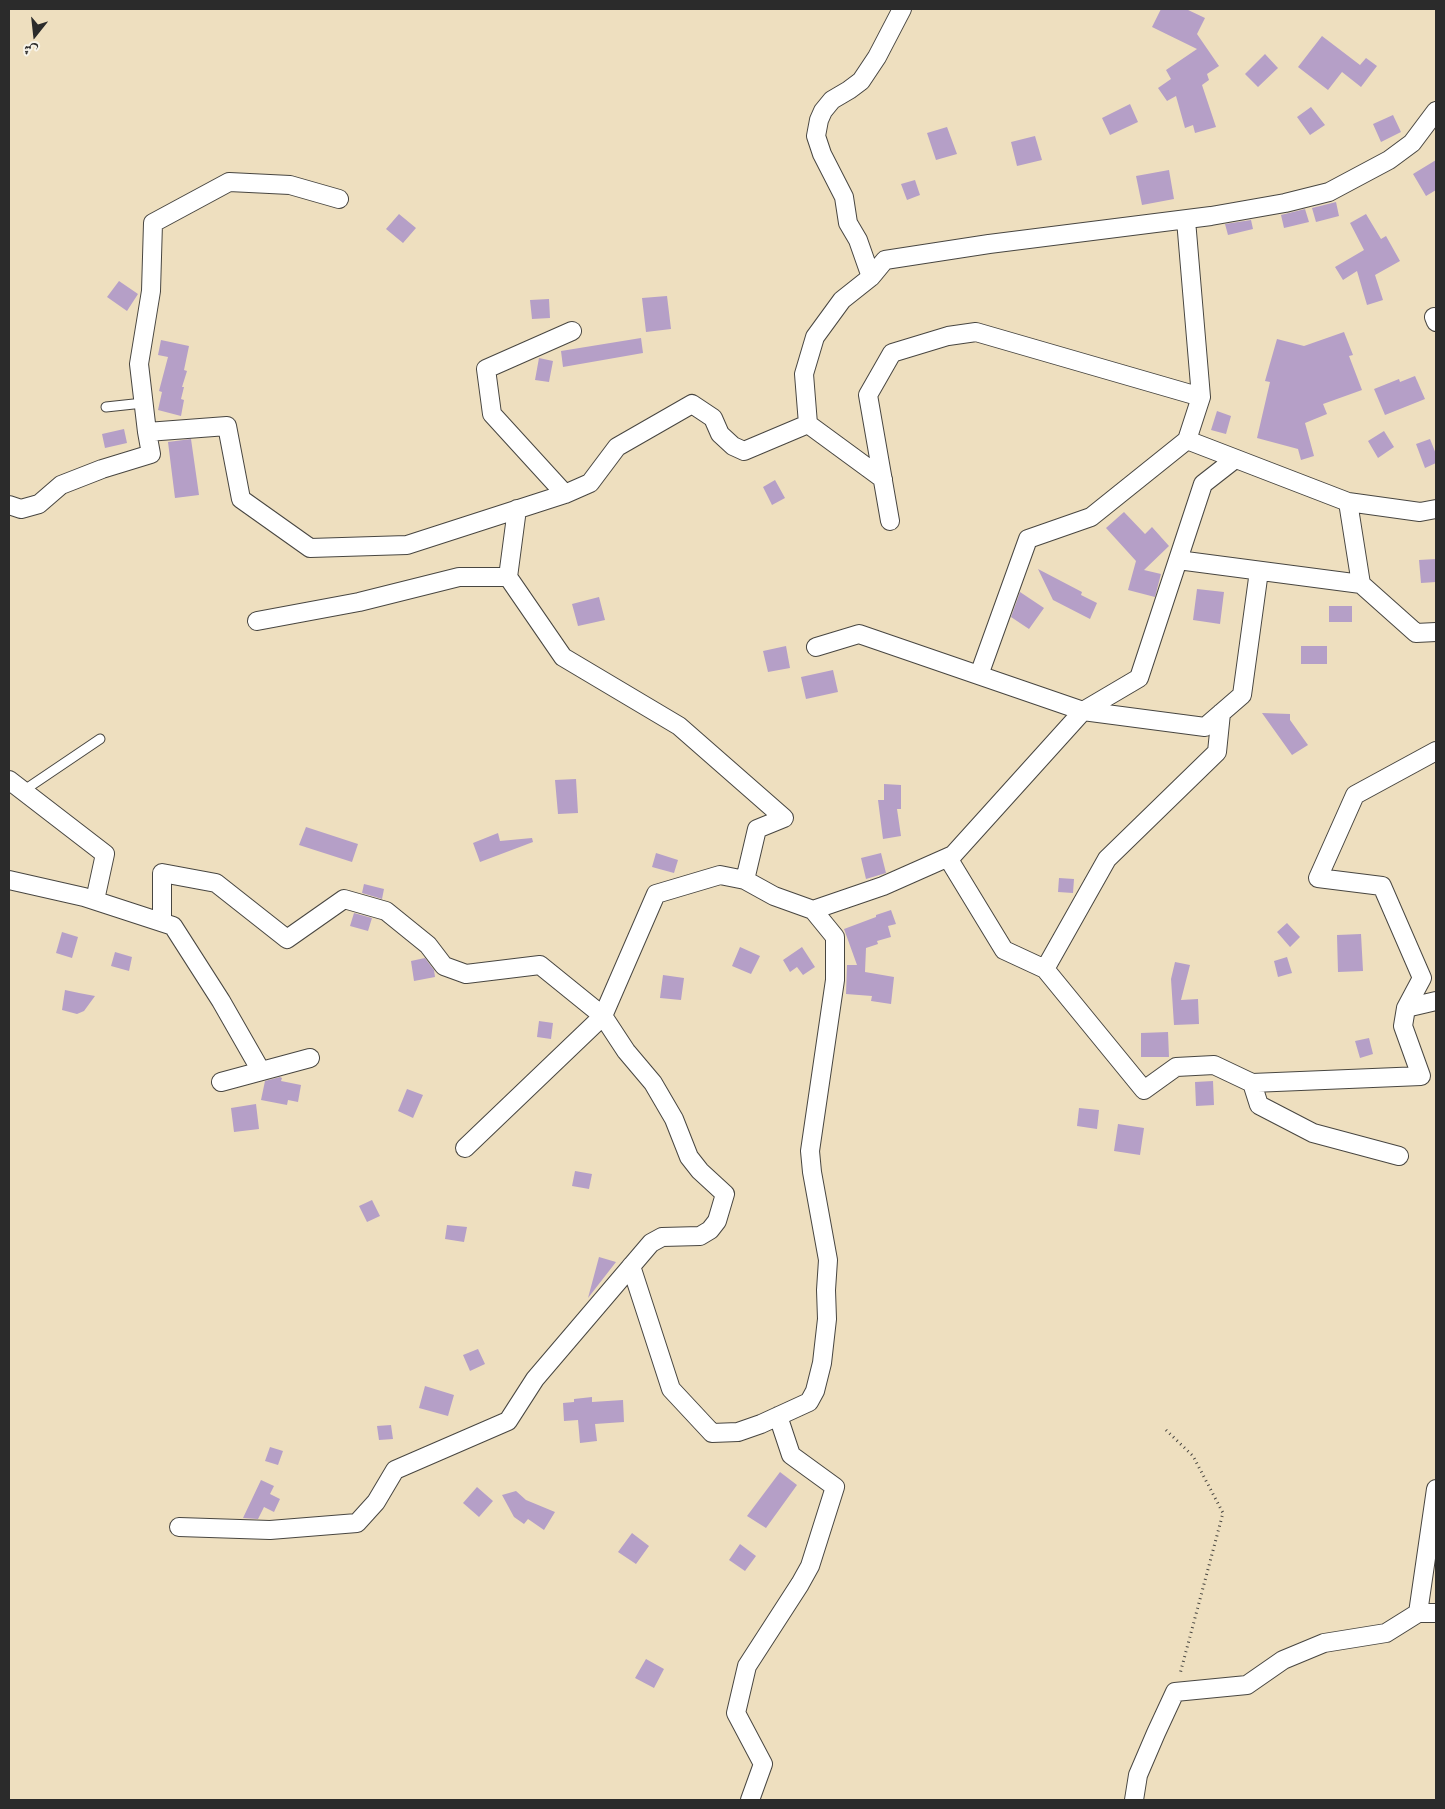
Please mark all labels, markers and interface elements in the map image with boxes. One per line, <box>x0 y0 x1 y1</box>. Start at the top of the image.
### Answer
north arrow <box>10 10 60 60</box>
text: ش <box>22 41 39 58</box>

